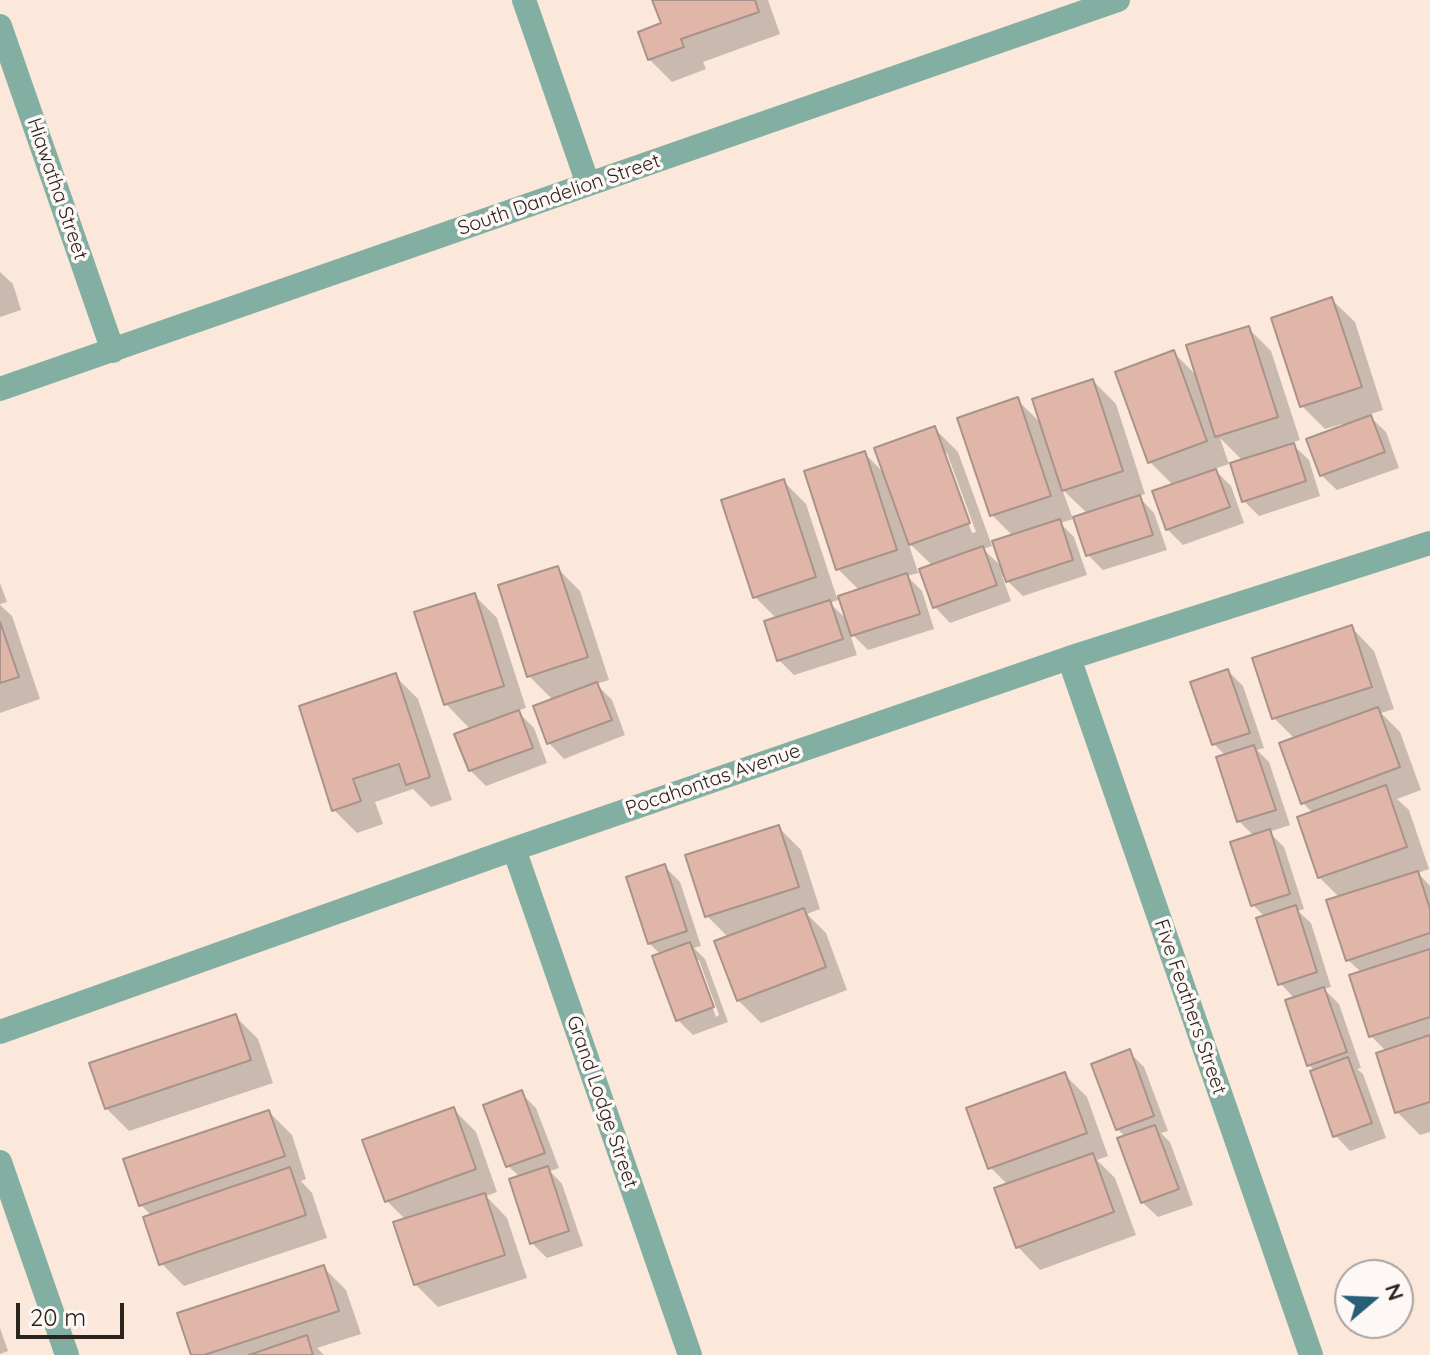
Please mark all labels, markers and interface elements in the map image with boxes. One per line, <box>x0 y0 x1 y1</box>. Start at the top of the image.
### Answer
street label: Hiawatha Street <box>22 115 92 263</box>
street label: South Dandelion Street <box>455 149 663 241</box>
street label: Pocahontas Avenue <box>622 739 804 821</box>
street label: Five Feathers Street <box>1149 916 1231 1098</box>
street label: Grand Lodge Street <box>561 1013 643 1191</box>
north arrow <box>1334 1259 1414 1339</box>
text: N <box>1379 1280 1411 1304</box>
scale bar <box>20 1287 128 1337</box>
text: 20 m <box>30 1302 86 1332</box>

